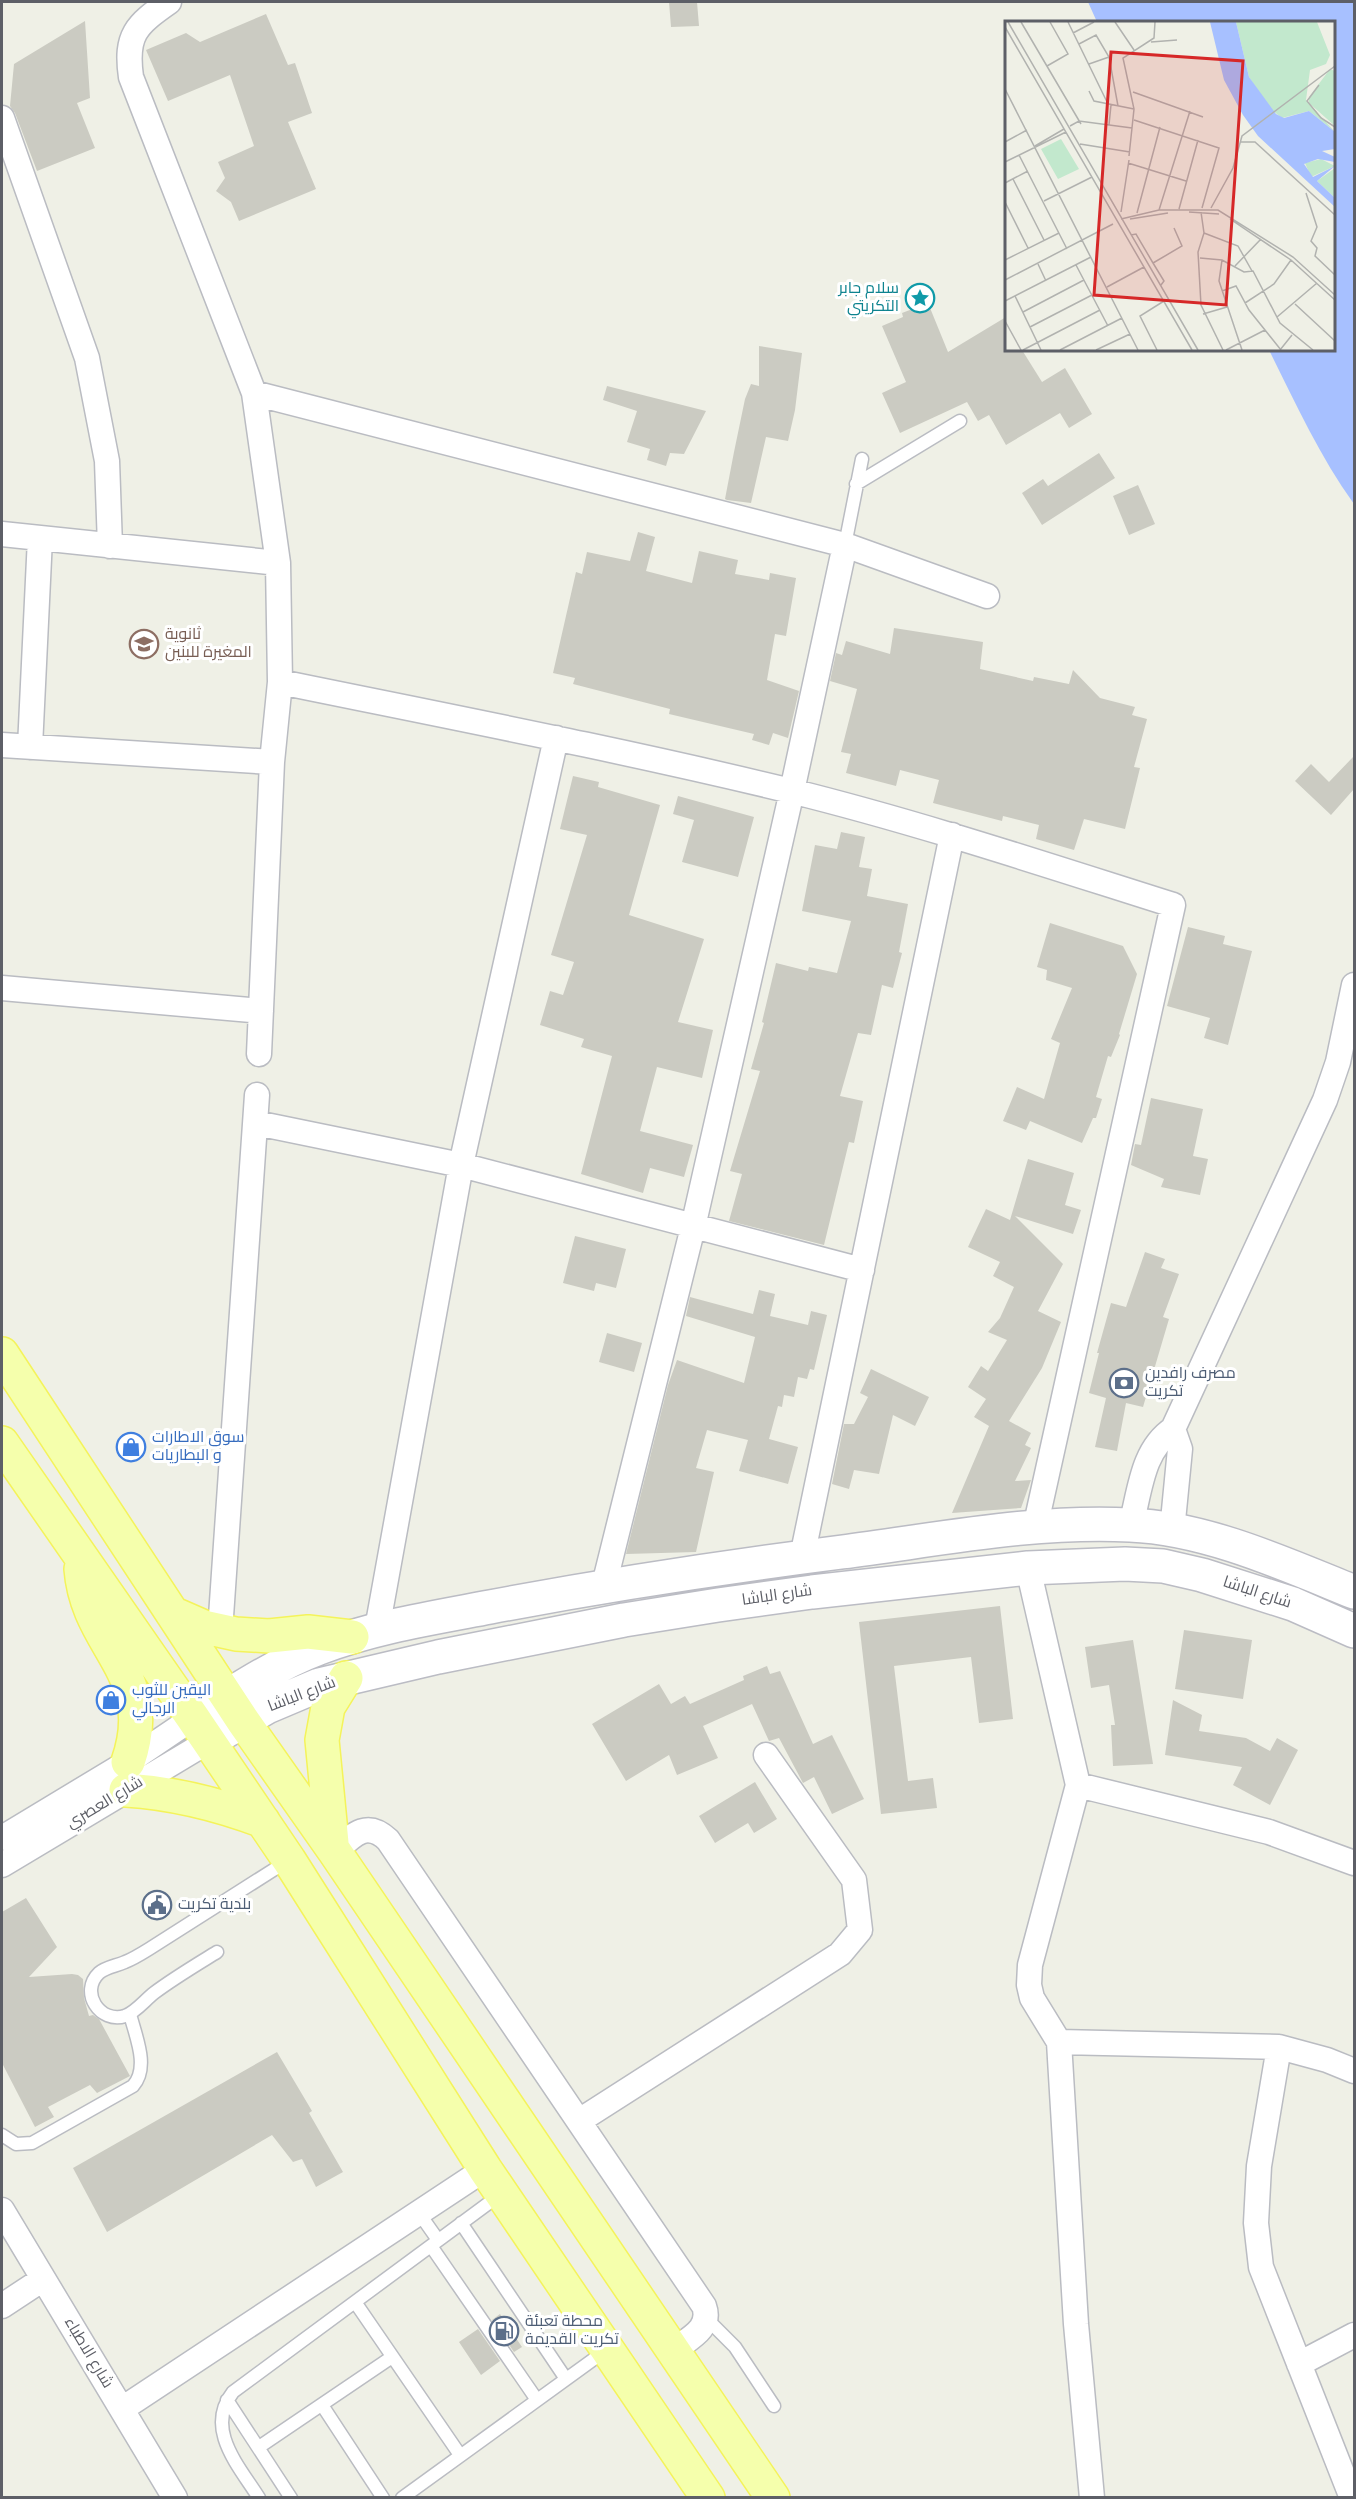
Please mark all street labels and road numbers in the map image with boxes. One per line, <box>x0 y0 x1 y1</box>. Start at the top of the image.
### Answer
street label: شارع الباشا <box>1220 1573 1294 1613</box>
street label: شارع الباشا <box>741 1581 813 1611</box>
street label: شارع الباشا <box>265 1673 339 1717</box>
street label: شارع العصري <box>63 1772 148 1835</box>
street label: شارع الاطباء <box>59 2314 117 2392</box>

